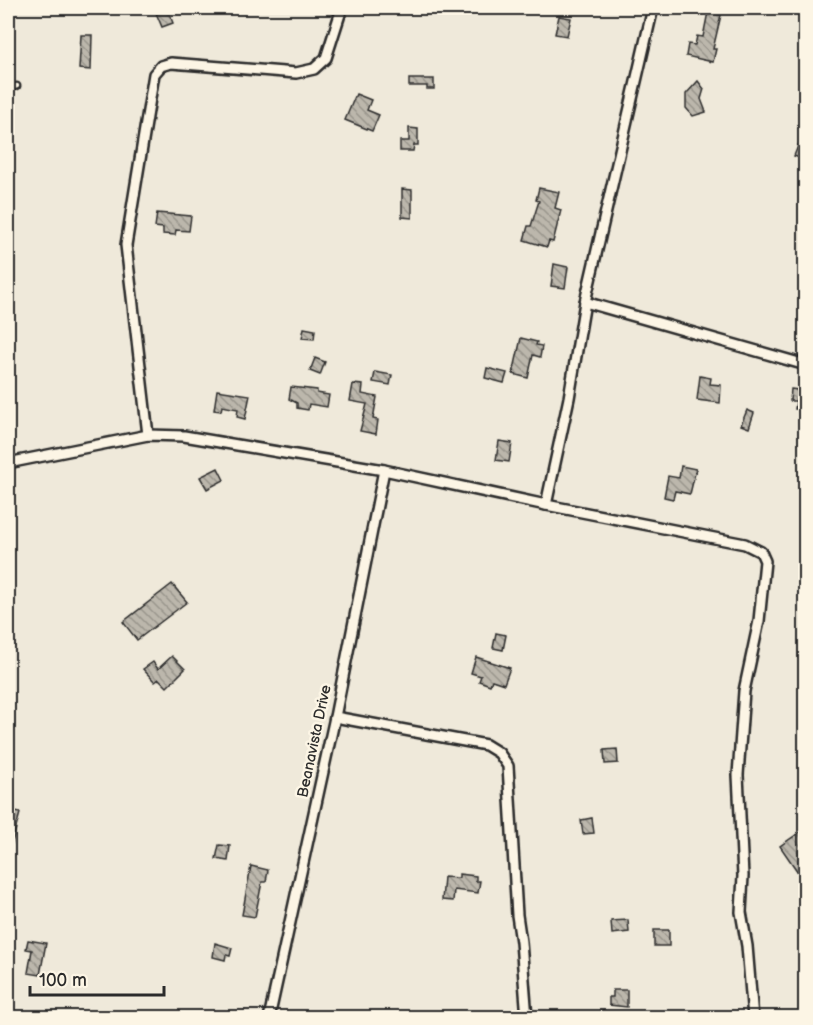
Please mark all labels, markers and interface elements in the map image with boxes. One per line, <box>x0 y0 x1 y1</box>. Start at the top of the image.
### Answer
street label: Beanavista Drive <box>293 683 336 799</box>
scale bar <box>30 959 164 997</box>
text: 100 m <box>39 970 87 991</box>

